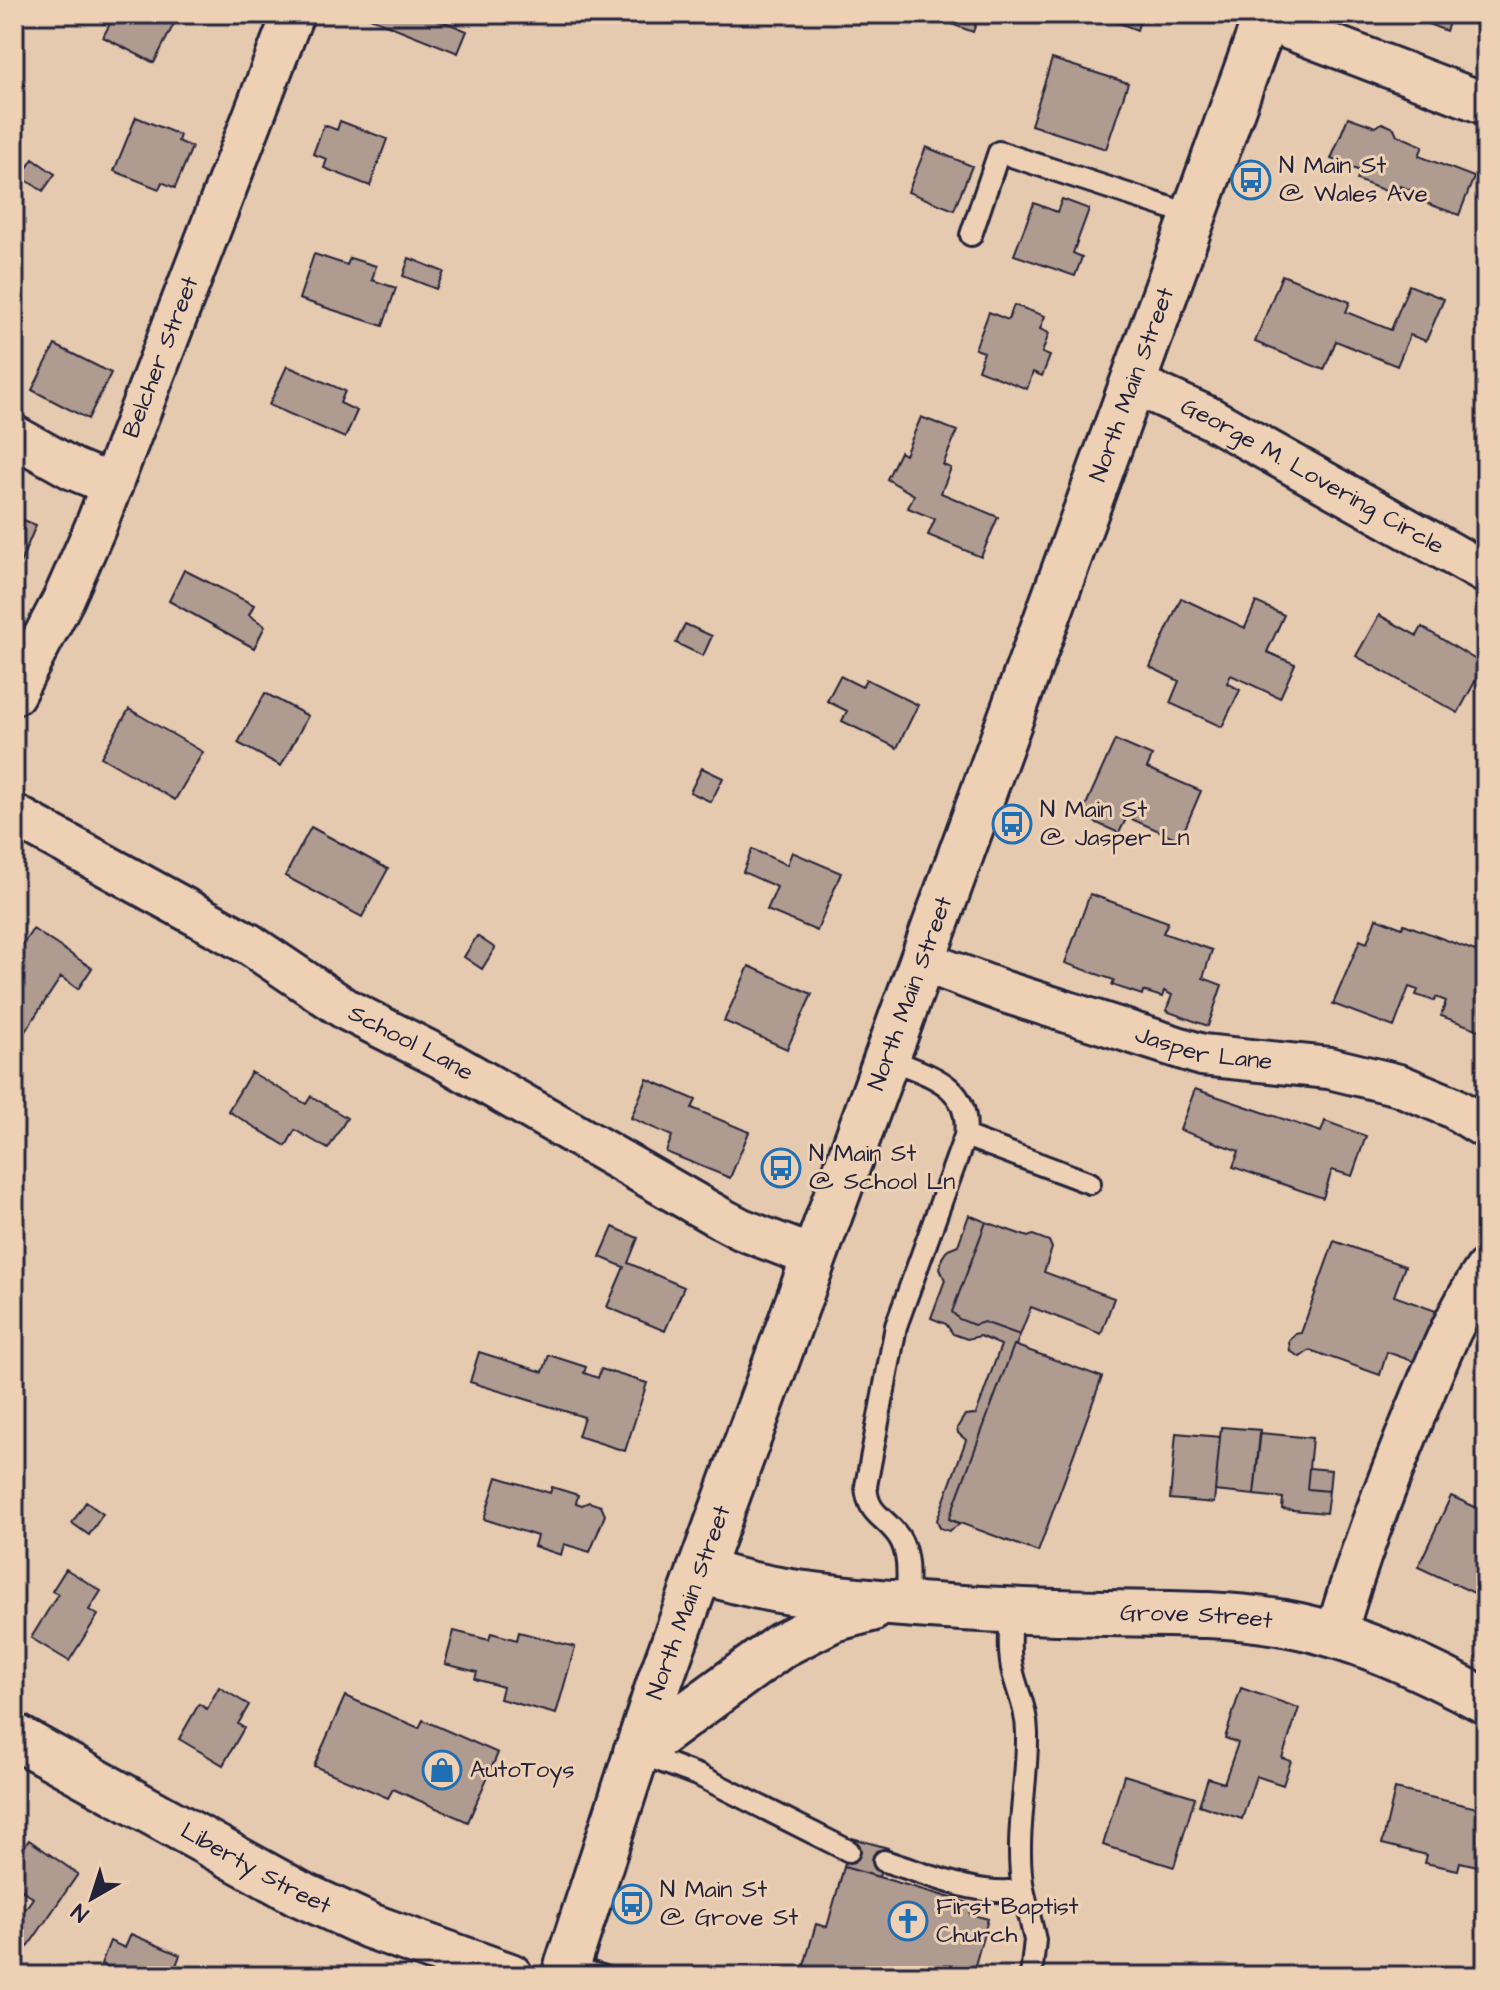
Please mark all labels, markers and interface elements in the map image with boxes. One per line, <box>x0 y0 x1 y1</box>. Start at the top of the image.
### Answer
place label: N Main St @ Wales Ave <box>1279 149 1428 211</box>
bus stop icon: N Main St @ Wales Ave <box>1230 159 1272 201</box>
street label: Belcher Street <box>114 271 208 443</box>
street label: North Main Street <box>1081 282 1183 486</box>
street label: George M. Lovering Circle <box>1175 390 1450 563</box>
place label: N Main St @ Jasper Ln <box>1040 793 1189 855</box>
bus stop icon: N Main St @ Jasper Ln <box>991 803 1033 845</box>
street label: North Main Street <box>859 891 961 1095</box>
street label: School Lane <box>342 996 480 1090</box>
street label: Jasper Lane <box>1131 1018 1274 1079</box>
place label: N Main St @ School Ln <box>809 1137 955 1199</box>
bus stop icon: N Main St @ School Ln <box>760 1147 802 1189</box>
street label: North Main Street <box>638 1500 740 1704</box>
street label: Grove Street <box>1120 1596 1275 1638</box>
shop icon: AutoToys <box>421 1749 463 1791</box>
place label: AutoToys <box>470 1753 574 1788</box>
street label: Liberty Street <box>174 1814 337 1923</box>
north arrow <box>52 1858 132 1938</box>
place label: N Main St @ Grove St <box>660 1873 798 1935</box>
bus stop icon: N Main St @ Grove St <box>611 1883 653 1925</box>
place label: First Baptist Church <box>936 1890 1079 1952</box>
text: N <box>65 1896 95 1929</box>
church icon: First Baptist Church <box>887 1900 929 1942</box>

